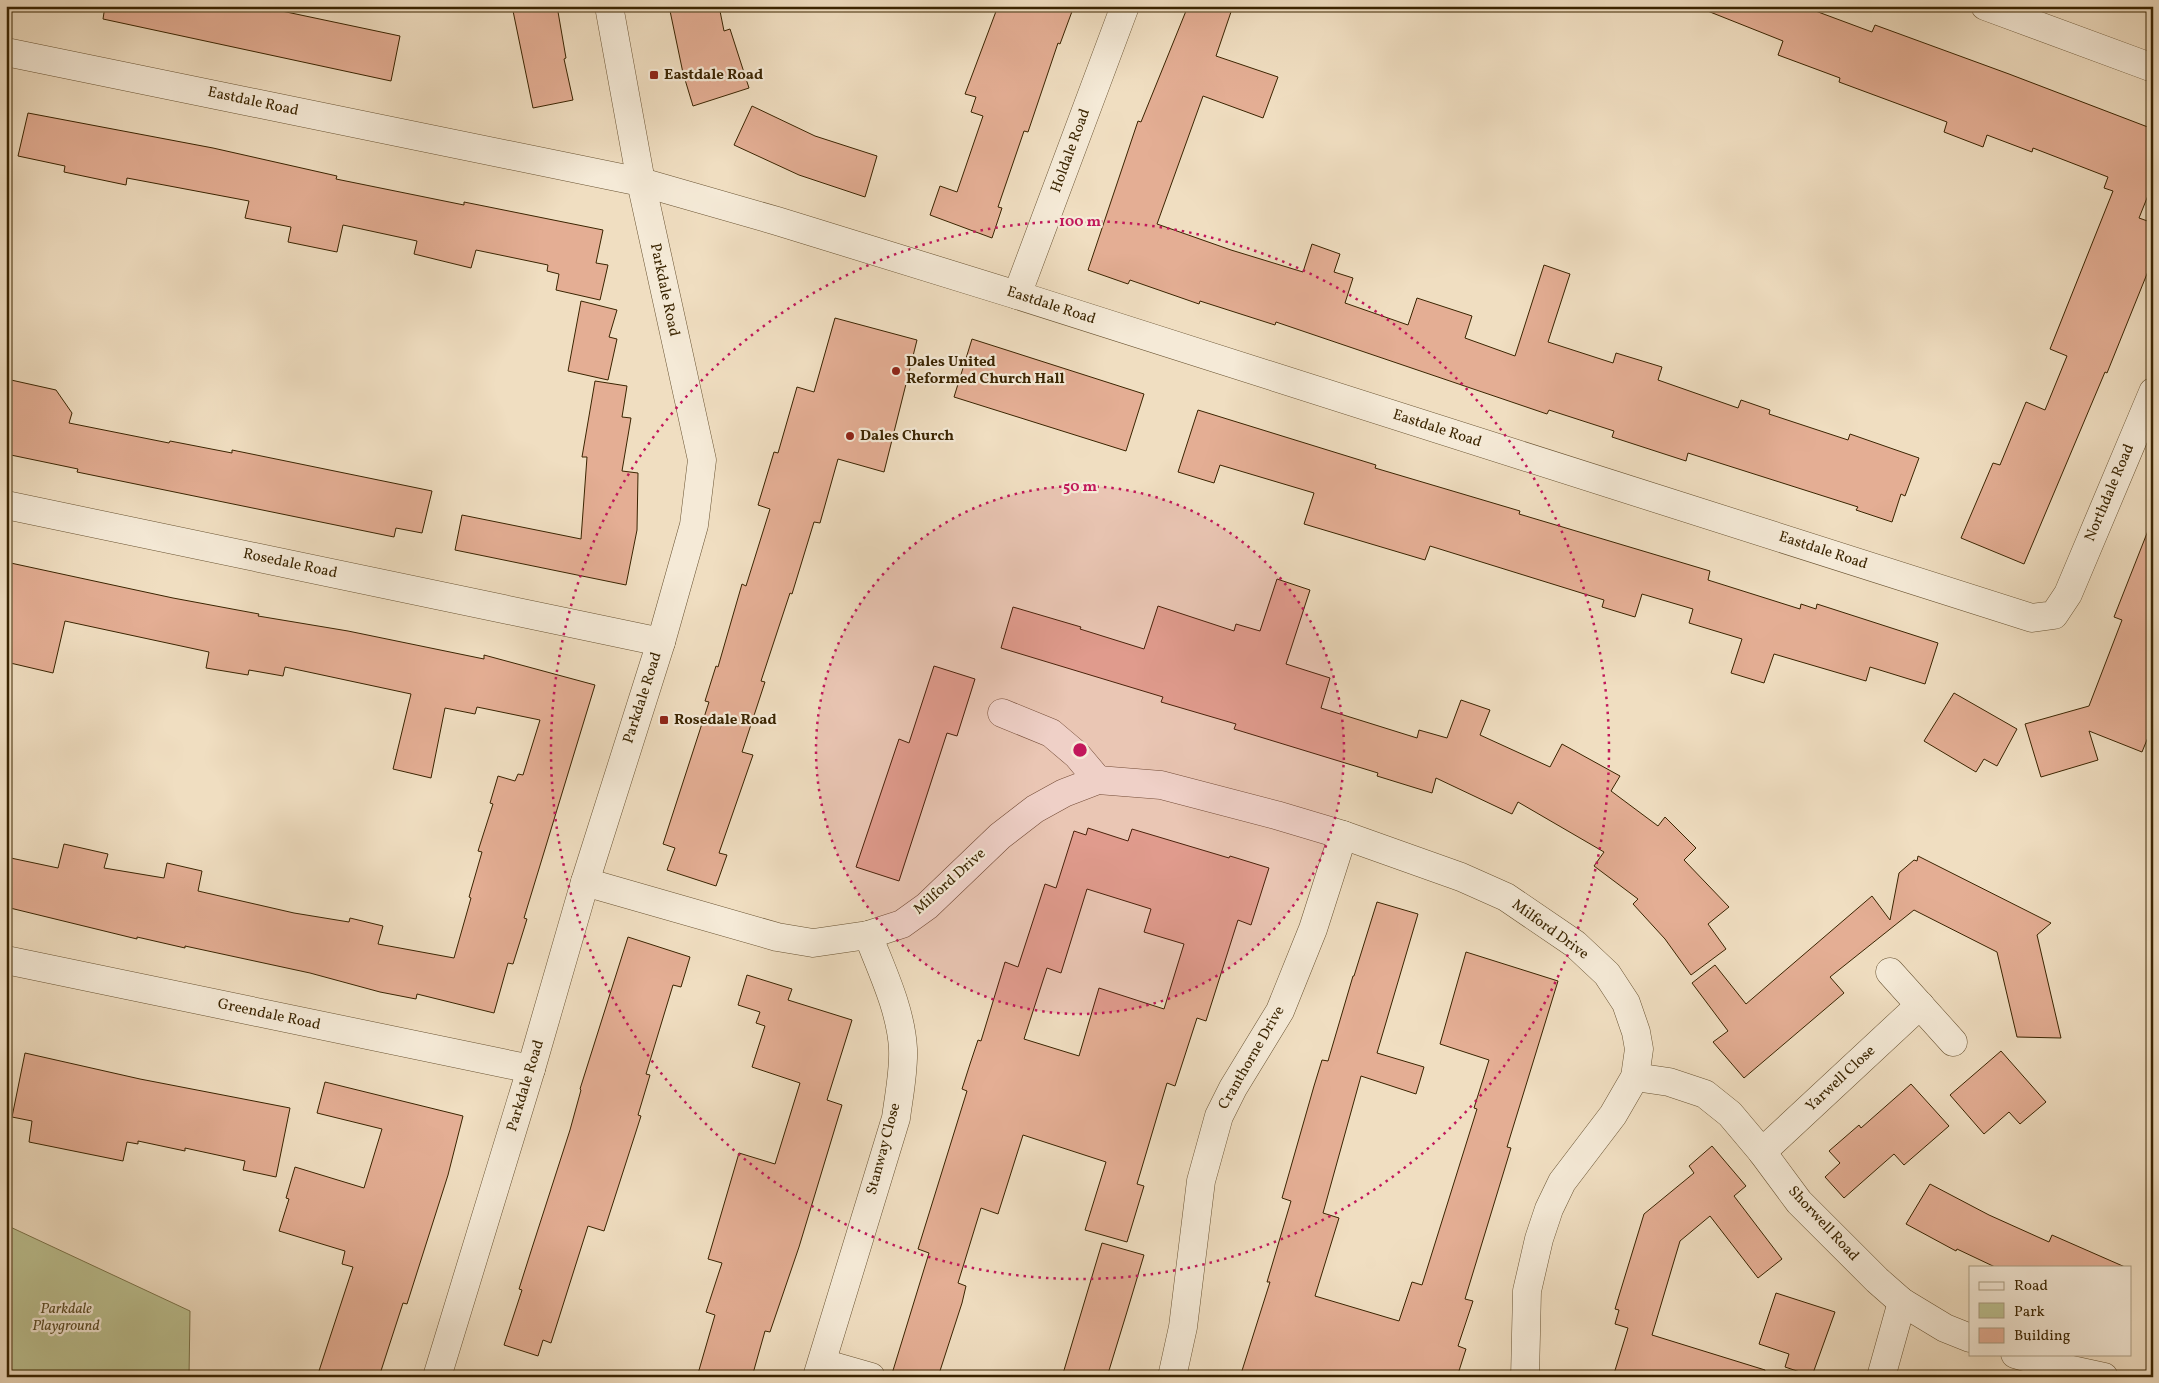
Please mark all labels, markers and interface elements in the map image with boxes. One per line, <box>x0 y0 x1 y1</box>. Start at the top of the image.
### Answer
place label: Eastdale Road <box>664 65 763 86</box>
marker: Eastdale Road <box>648 69 660 81</box>
street label: Eastdale Road <box>206 82 300 122</box>
street label: Holdale Road <box>1046 106 1096 196</box>
text: 100 m <box>1059 212 1102 233</box>
street label: Parkdale Road <box>644 241 684 339</box>
street label: Eastdale Road <box>1004 282 1098 330</box>
place label: Dales United Reformed Church Hall <box>906 352 1065 390</box>
marker: Dales United Reformed Church Hall <box>890 365 902 377</box>
street label: Eastdale Road <box>1390 405 1484 453</box>
place label: Dales Church <box>860 426 954 447</box>
marker: Dales Church <box>844 430 856 442</box>
street label: Northdale Road <box>2080 441 2140 545</box>
text: 50 m <box>1063 477 1097 498</box>
street label: Eastdale Road <box>1776 527 1870 575</box>
street label: Rosedale Road <box>241 544 339 584</box>
street label: Parkdale Road <box>618 650 668 746</box>
place label: Rosedale Road <box>674 710 777 731</box>
marker: Rosedale Road <box>658 714 670 726</box>
centre of rings <box>1071 741 1089 759</box>
street label: Milford Drive <box>909 844 991 920</box>
street label: Milford Drive <box>1507 895 1593 965</box>
street label: Greendale Road <box>216 994 322 1036</box>
street label: Cranthorne Drive <box>1214 1002 1290 1114</box>
street label: Parkdale Road <box>502 1038 550 1134</box>
street label: Yarwell Close <box>1801 1041 1881 1117</box>
street label: Stanway Close <box>862 1101 906 1197</box>
street label: Shorwell Road <box>1783 1182 1863 1266</box>
legend <box>1969 1266 2132 1356</box>
text: Road <box>2014 1276 2048 1297</box>
park label: Parkdale Playground <box>32 1299 100 1337</box>
text: Park <box>2014 1302 2045 1323</box>
text: Building <box>2014 1326 2071 1347</box>

